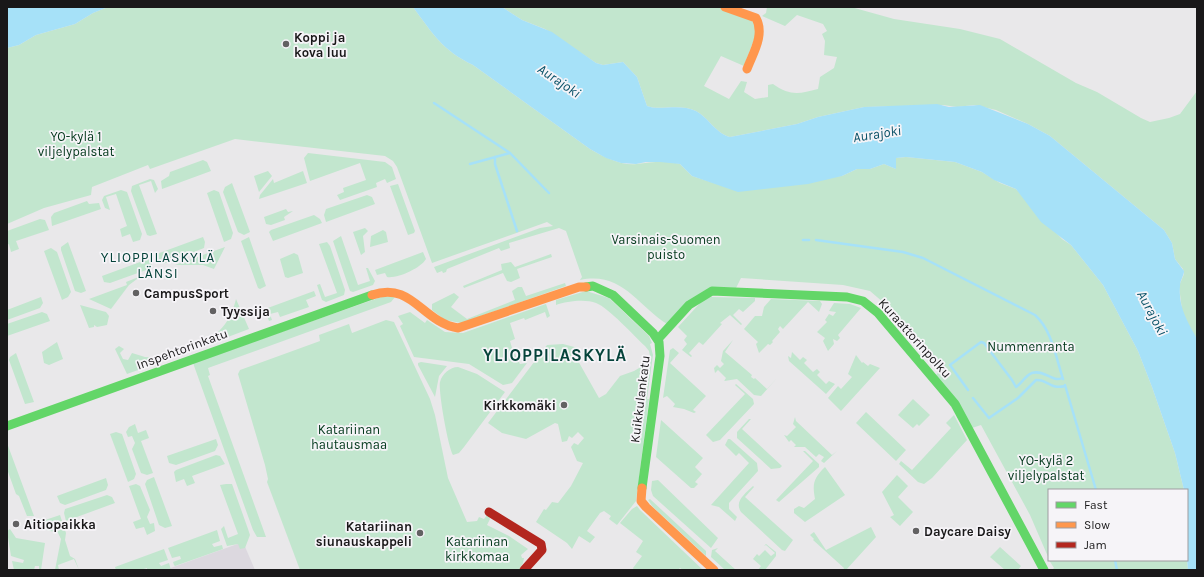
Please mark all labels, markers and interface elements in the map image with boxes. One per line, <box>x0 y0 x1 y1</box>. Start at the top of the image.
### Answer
place label: Koppi ja kova luu <box>294 30 347 60</box>
marker: Koppi ja kova luu <box>281 39 291 49</box>
water label: Aurajoki <box>534 60 584 102</box>
water label: Aurajoki <box>852 122 902 146</box>
park label: YO-kylä 1 viljelypalstat <box>38 129 114 159</box>
park label: Varsinais-Suomen puisto <box>611 232 721 262</box>
district label: YLIOPPILASKYLÄ LÄNSI <box>101 249 215 282</box>
place label: CampusSport <box>144 286 229 301</box>
marker: CampusSport <box>131 288 141 298</box>
water label: Aurajoki <box>1133 288 1171 339</box>
street label: Kuraattorinpolku <box>875 295 955 381</box>
place label: Tyyssija <box>221 304 270 319</box>
marker: Tyyssija <box>208 306 218 316</box>
street label: Inspehtorinkatu <box>134 326 230 372</box>
park label: Nummenranta <box>987 339 1075 354</box>
district label: YLIOPPILASKYLÄ <box>483 345 627 365</box>
street label: Kuikkulankatu <box>627 354 653 444</box>
place label: Kirkkomäki <box>483 398 556 413</box>
marker: Kirkkomäki <box>559 400 569 410</box>
park label: Katariinan hautausmaa <box>311 422 387 452</box>
park label: YO-kylä 2 viljelypalstat <box>1008 453 1084 483</box>
legend <box>1048 489 1188 561</box>
text: Fast <box>1084 498 1108 512</box>
place label: Aitiopaikka <box>24 517 96 532</box>
text: Slow <box>1084 518 1110 532</box>
marker: Aitiopaikka <box>11 519 21 529</box>
place label: Katariinan siunauskappeli <box>316 519 412 549</box>
place label: Daycare Daisy <box>924 524 1011 539</box>
marker: Daycare Daisy <box>911 526 921 536</box>
marker: Katariinan siunauskappeli <box>415 528 425 538</box>
park label: Katariinan kirkkomaa <box>445 534 509 564</box>
text: Jam <box>1084 538 1107 552</box>

